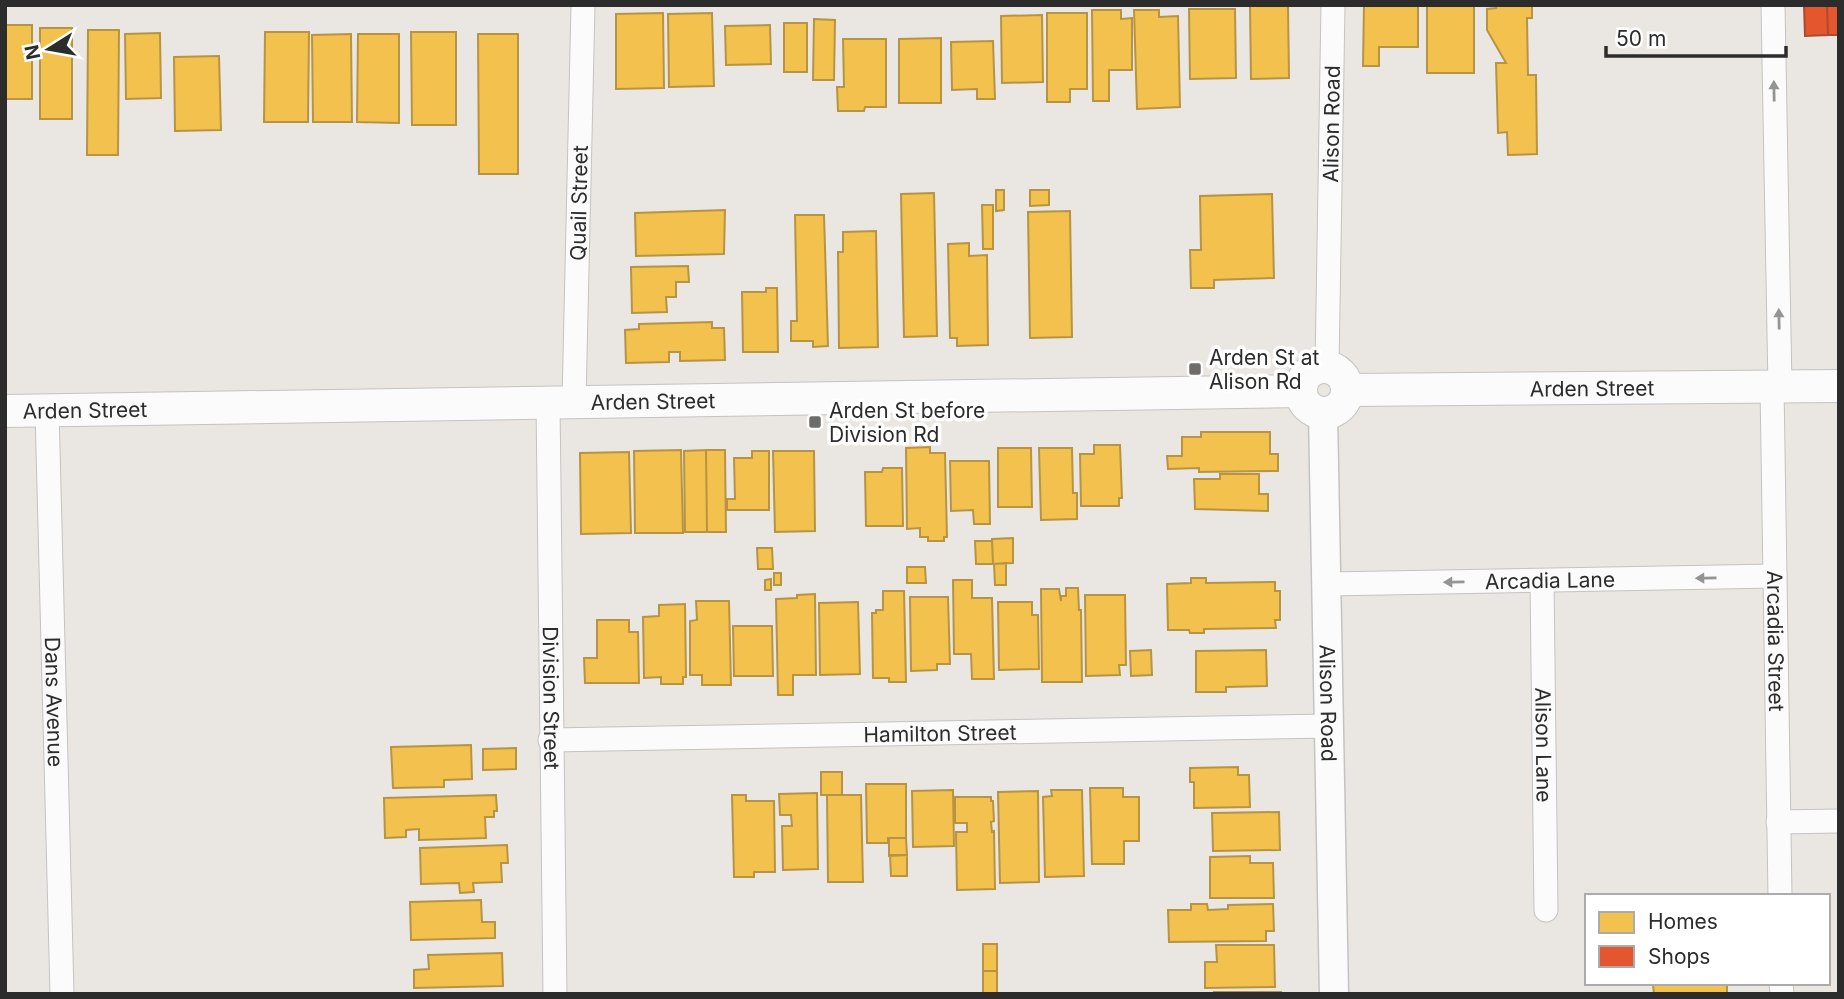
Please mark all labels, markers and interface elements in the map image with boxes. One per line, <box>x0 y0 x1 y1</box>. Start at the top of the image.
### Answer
north arrow <box>14 14 84 84</box>
scale bar <box>1606 14 1786 58</box>
text: 50 m <box>1616 26 1666 51</box>
text: N <box>20 43 45 61</box>
street label: Alison Road <box>1318 65 1344 183</box>
one-way arrow <box>1769 80 1780 102</box>
street label: Quail Street <box>565 145 592 261</box>
one-way arrow <box>1773 307 1785 329</box>
place label: Arden St at Alison Rd <box>1209 345 1320 394</box>
marker: Arden St at Alison Rd <box>1187 361 1203 377</box>
street label: Arden Street <box>1529 375 1655 401</box>
street label: Arden Street <box>590 388 716 414</box>
street label: Arden Street <box>22 396 148 423</box>
place label: Arden St before Division Rd <box>829 398 985 447</box>
marker: Arden St before Division Rd <box>807 414 823 430</box>
street label: Arcadia Lane <box>1485 566 1615 594</box>
street label: Arcadia Street <box>1762 570 1790 712</box>
one-way arrow <box>1695 572 1717 583</box>
one-way arrow <box>1443 576 1465 588</box>
street label: Division Street <box>538 626 565 770</box>
street label: Dans Avenue <box>40 637 69 767</box>
street label: Alison Road <box>1315 644 1342 762</box>
street label: Alison Lane <box>1531 687 1557 803</box>
street label: Hamilton Street <box>863 719 1017 747</box>
legend <box>1585 894 1830 985</box>
text: Homes <box>1648 909 1718 934</box>
text: Shops <box>1648 944 1710 969</box>

